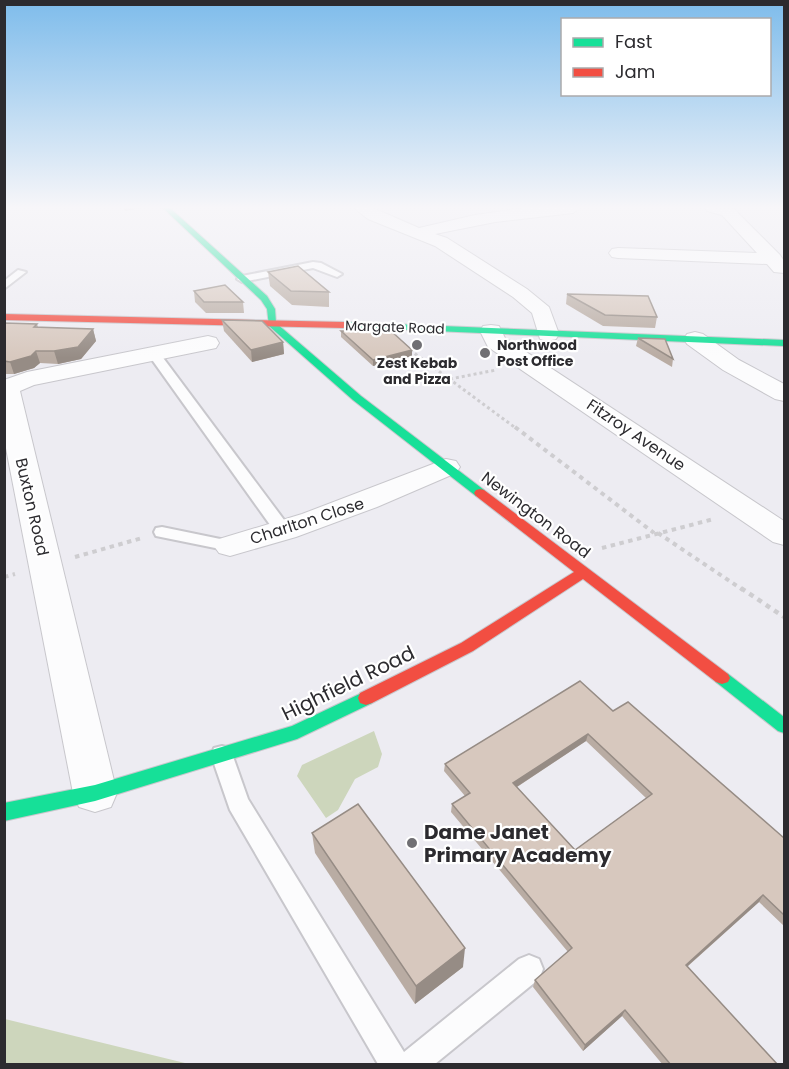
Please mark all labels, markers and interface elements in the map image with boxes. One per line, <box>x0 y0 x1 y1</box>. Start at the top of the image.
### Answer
legend <box>561 18 771 96</box>
text: Fast <box>615 29 652 54</box>
text: Jam <box>615 59 655 84</box>
street label: Margate Road <box>345 315 445 339</box>
place label: Northwood Post Office <box>497 335 577 371</box>
marker: Zest Kebab and Pizza <box>410 338 424 352</box>
marker: Northwood Post Office <box>478 346 492 360</box>
place label: Zest Kebab and Pizza <box>377 353 458 389</box>
street label: Fitzroy Avenue <box>582 393 690 477</box>
street label: Buxton Road <box>10 456 54 558</box>
street label: Newington Road <box>477 466 595 564</box>
street label: Charlton Close <box>247 492 367 550</box>
street label: Highfield Road <box>277 639 419 727</box>
place label: Dame Janet Primary Academy <box>424 818 612 869</box>
marker: Dame Janet Primary Academy <box>405 836 419 850</box>

